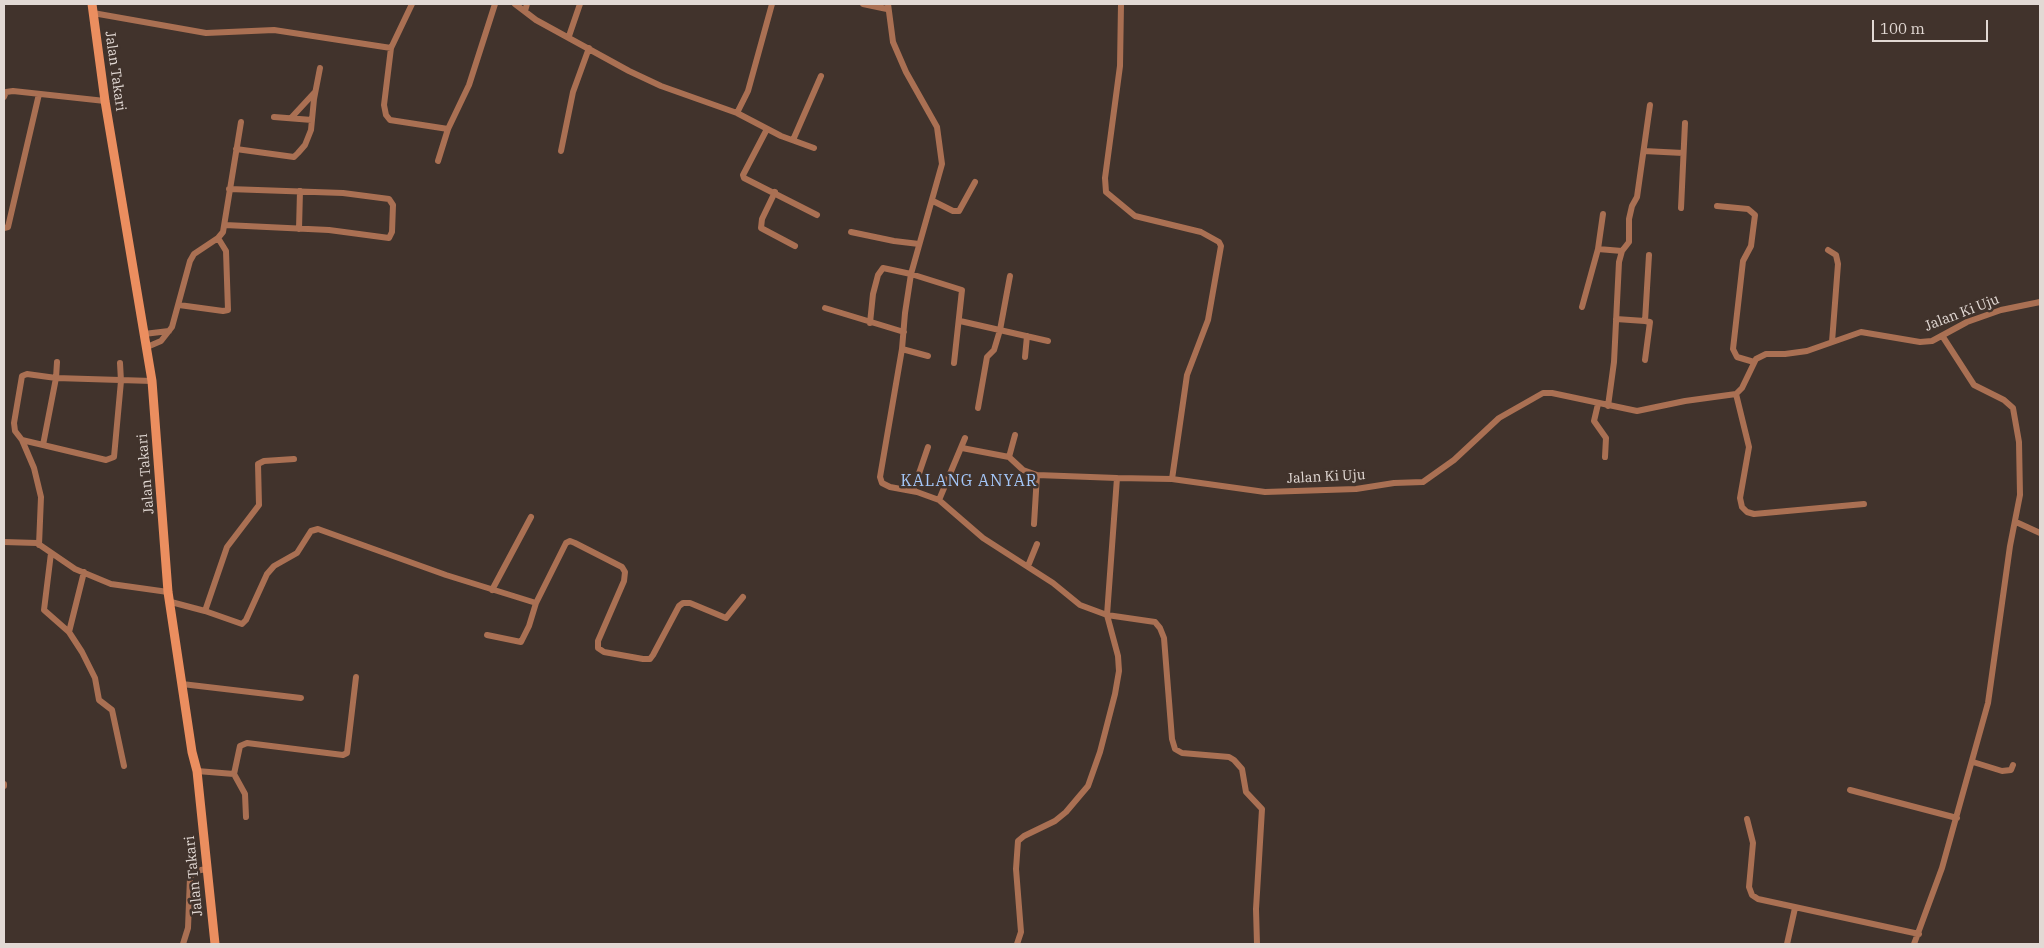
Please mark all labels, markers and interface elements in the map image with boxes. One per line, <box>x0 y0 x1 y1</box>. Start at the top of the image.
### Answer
scale bar <box>1874 10 1990 42</box>
text: 100 m <box>1880 19 1925 38</box>
street label: Jalan Takari <box>101 30 129 112</box>
street label: Jalan Ki Uju <box>1922 291 2002 335</box>
street label: Jalan Takari <box>134 433 158 515</box>
street label: Jalan Ki Uju <box>1286 467 1366 487</box>
district label: KALANG ANYAR <box>899 471 1039 491</box>
street label: Jalan Takari <box>181 835 207 917</box>

